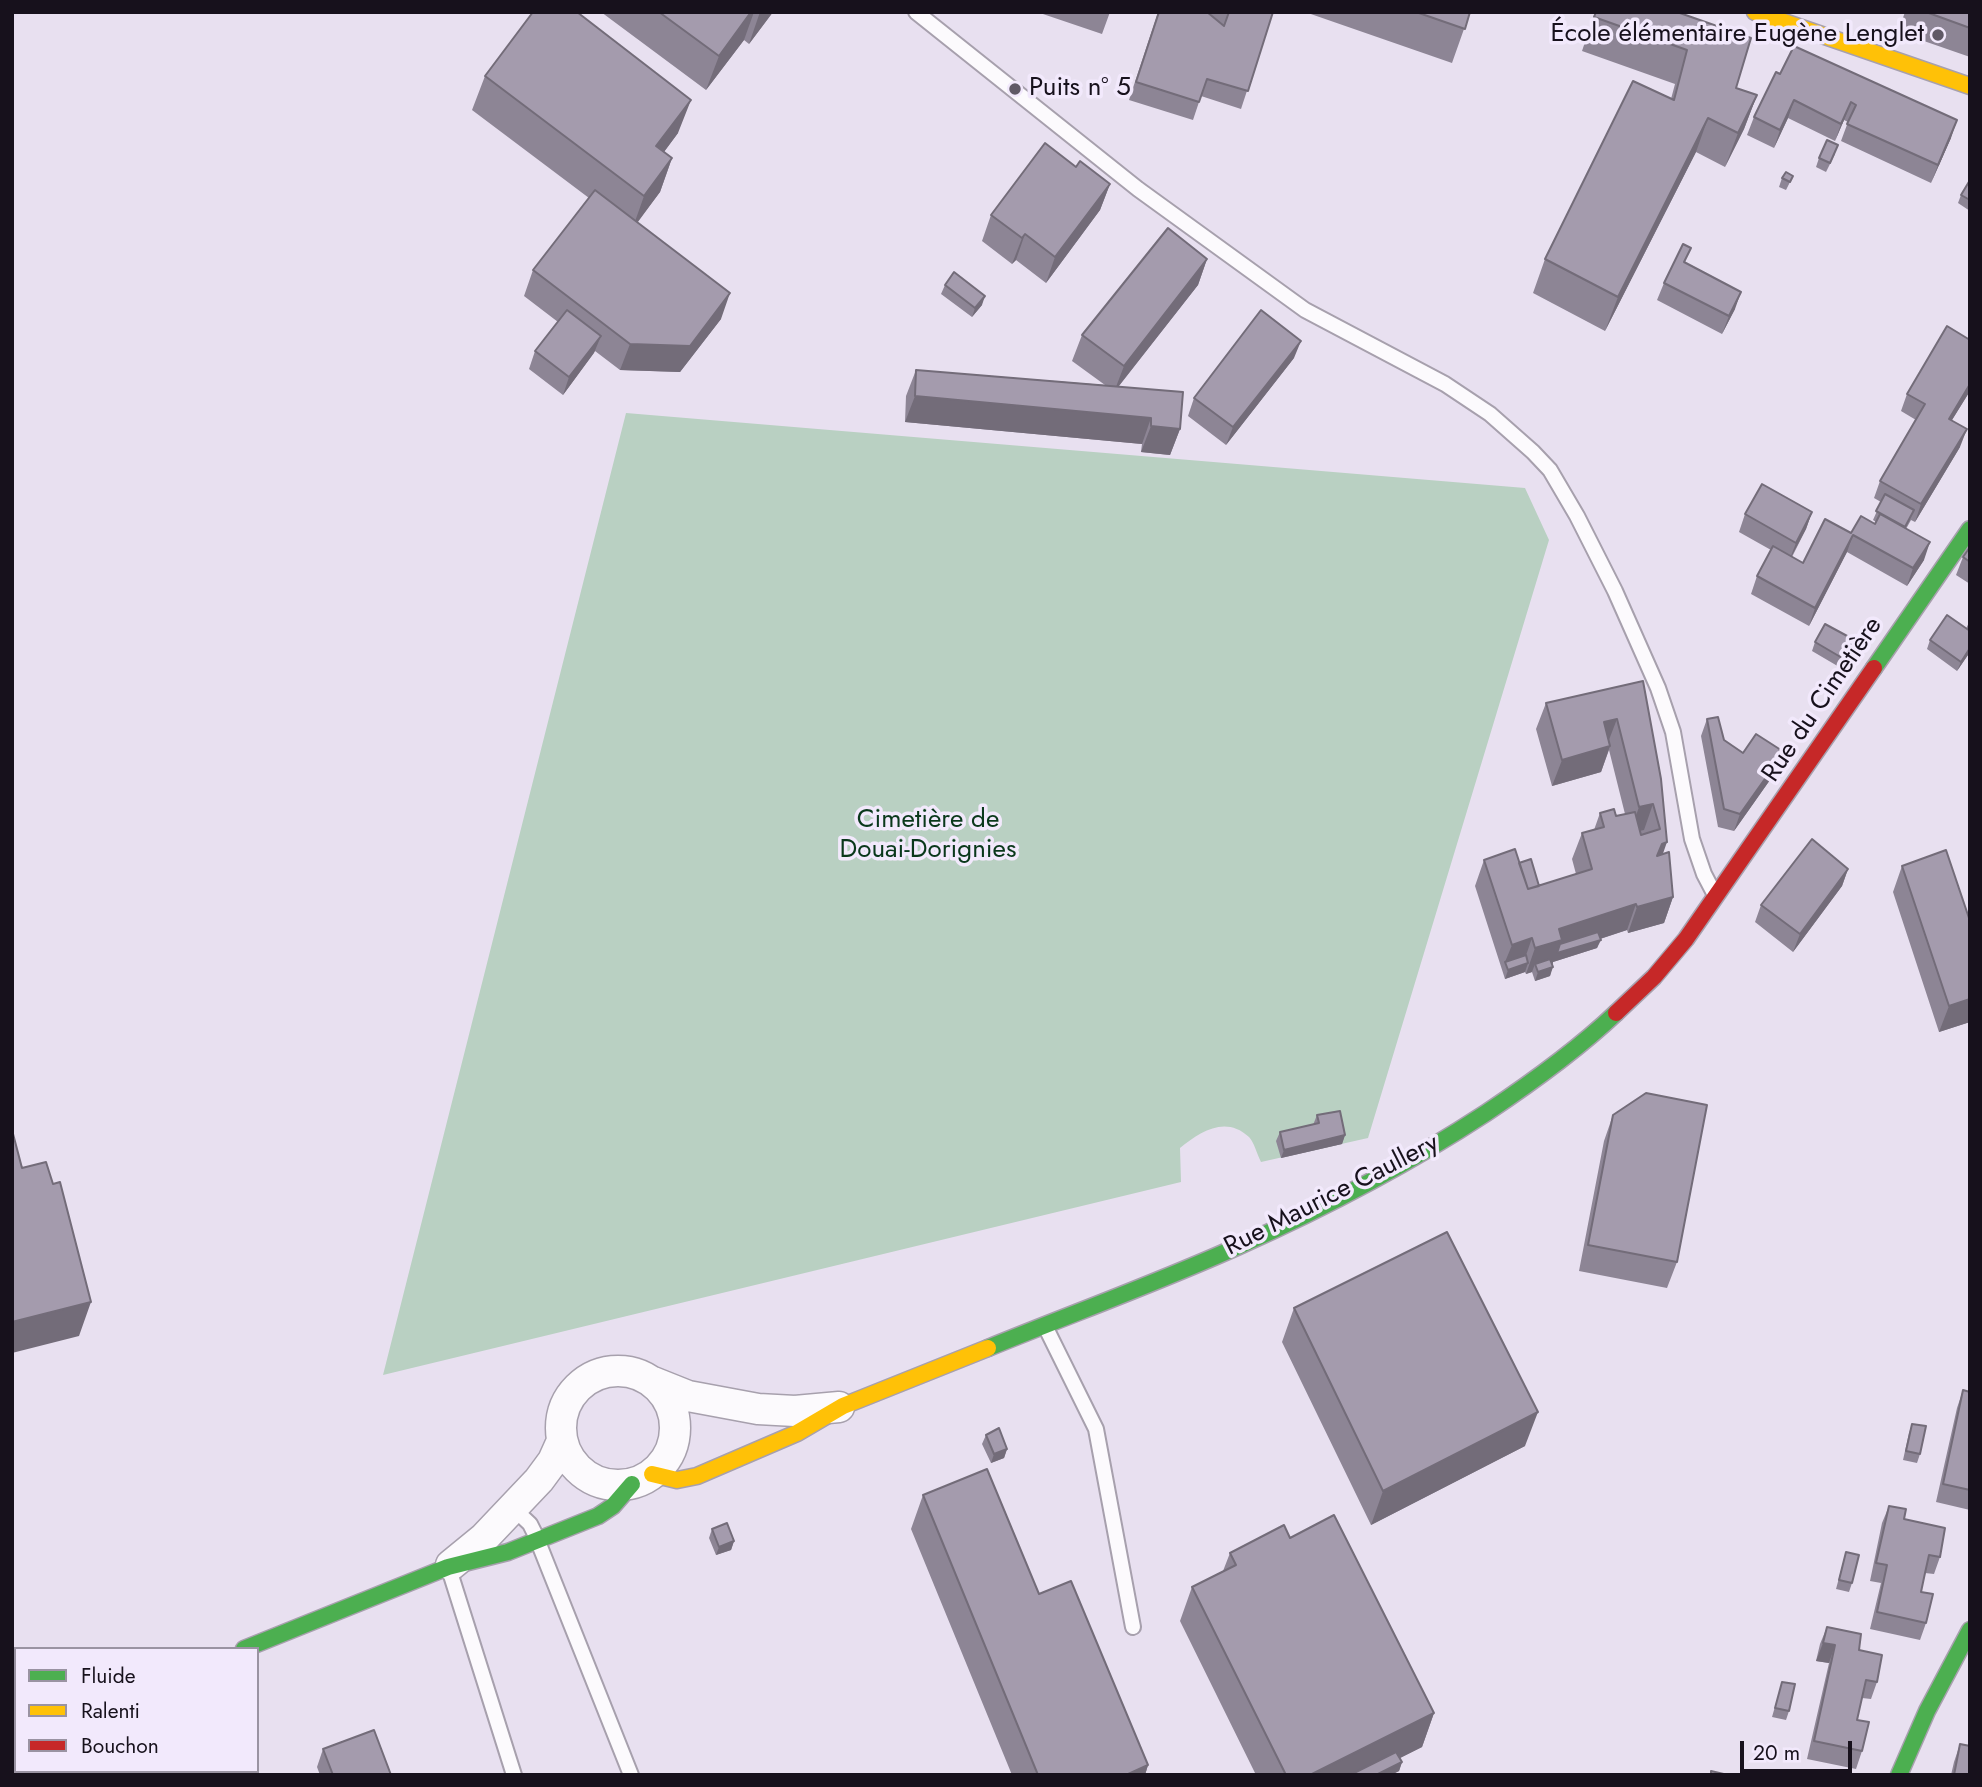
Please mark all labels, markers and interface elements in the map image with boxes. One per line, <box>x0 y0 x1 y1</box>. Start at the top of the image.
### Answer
place label: École élémentaire Eugène Lenglet <box>1550 19 1924 51</box>
marker: École élémentaire Eugène Lenglet <box>1930 27 1946 43</box>
place label: Puits n° 5 <box>1029 73 1131 105</box>
marker: Puits n° 5 <box>1007 81 1023 97</box>
street label: Rue du Cimetière <box>1756 612 1890 788</box>
park label: Cimetière de Douai-Dorignies <box>840 805 1016 866</box>
street label: Rue Maurice Caullery <box>1220 1128 1444 1264</box>
legend <box>14 1647 259 1773</box>
text: Fluide <box>81 1661 136 1691</box>
text: Ralenti <box>81 1696 140 1726</box>
scale bar <box>1744 1728 1856 1772</box>
text: Bouchon <box>81 1731 159 1761</box>
text: 20 m <box>1753 1738 1800 1768</box>

